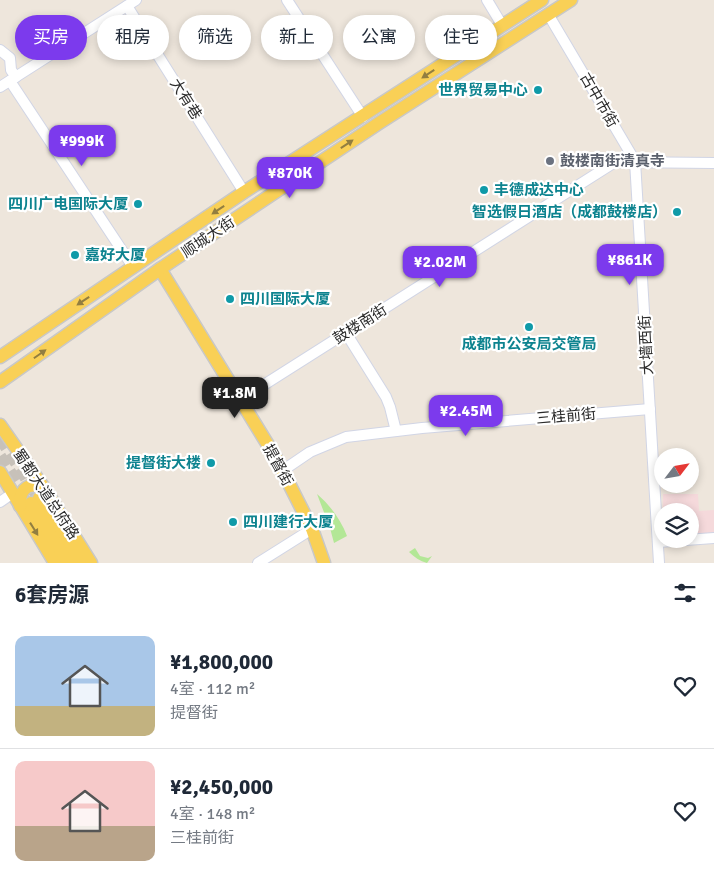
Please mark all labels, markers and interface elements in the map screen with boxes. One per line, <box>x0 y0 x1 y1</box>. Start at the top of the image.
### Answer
chip: 买房 <box>15 15 87 60</box>
chip: 租房 <box>97 15 169 60</box>
chip: 筛选 <box>179 15 251 60</box>
chip: 新上 <box>261 15 333 60</box>
chip: 公寓 <box>343 15 415 60</box>
chip: 住宅 <box>425 15 497 60</box>
one-way arrow <box>421 69 434 79</box>
street label: 古中市街 <box>576 70 622 130</box>
street label: 大有巷 <box>166 75 206 123</box>
place label: 世界贸易中心 <box>438 81 528 99</box>
marker: 世界贸易中心 <box>532 84 544 96</box>
pin: ¥999K <box>47 124 117 167</box>
text: ¥999K <box>60 131 104 151</box>
one-way arrow <box>341 139 354 149</box>
place label: 鼓楼南街清真寺 <box>560 152 665 170</box>
marker: 鼓楼南街清真寺 <box>544 155 556 167</box>
pin: ¥870K <box>255 156 325 199</box>
text: ¥870K <box>268 163 312 183</box>
place label: 丰德成达中心 <box>494 181 584 199</box>
marker: 丰德成达中心 <box>478 184 490 196</box>
place label: 四川广电国际大厦 <box>8 195 128 213</box>
marker: 四川广电国际大厦 <box>132 198 144 210</box>
place label: 智选假日酒店（成都鼓楼店） <box>472 203 667 221</box>
one-way arrow <box>211 205 225 215</box>
marker: 智选假日酒店（成都鼓楼店） <box>671 206 683 218</box>
street label: 顺城大街 <box>178 213 238 261</box>
pin: ¥861K <box>595 244 665 286</box>
place label: 嘉好大厦 <box>85 246 145 264</box>
pin: ¥2.02M <box>399 246 481 288</box>
marker: 嘉好大厦 <box>69 249 81 261</box>
text: ¥861K <box>608 250 652 270</box>
text: ¥2.02M <box>414 252 466 272</box>
place label: 四川国际大厦 <box>240 290 330 308</box>
marker: 四川国际大厦 <box>224 293 236 305</box>
one-way arrow <box>76 296 90 305</box>
street label: 鼓楼南街 <box>330 300 390 348</box>
street label: 大墙西街 <box>635 315 657 375</box>
marker: 成都市公安局交管局 <box>523 321 535 333</box>
place label: 成都市公安局交管局 <box>461 335 597 353</box>
one-way arrow <box>33 349 47 359</box>
pin: ¥1.8M <box>200 376 270 419</box>
text: ¥1.8M <box>213 383 257 403</box>
pin: ¥2.45M <box>425 394 507 437</box>
text: ¥2.45M <box>440 401 492 421</box>
street label: 三桂前街 <box>535 404 597 428</box>
street label: 提督街 <box>259 441 297 489</box>
street label: 蜀都大道总府路 <box>9 445 83 543</box>
north arrow <box>654 448 699 492</box>
map controls <box>654 448 699 548</box>
place label: 提督街大楼 <box>126 454 201 472</box>
marker: 提督街大楼 <box>205 457 217 469</box>
button: layers <box>654 503 699 548</box>
place label: 四川建行大厦 <box>243 513 333 531</box>
marker: 四川建行大厦 <box>227 516 239 528</box>
one-way arrow <box>29 522 39 535</box>
icon: filters <box>671 579 699 607</box>
text: 6套房源 <box>15 582 89 608</box>
text: ¥1,800,000 <box>170 649 273 675</box>
icon: home <box>55 656 115 716</box>
icon: heart <box>671 672 699 700</box>
text: 4室 · 112 m² <box>170 679 255 699</box>
text: 提督街 <box>170 703 218 723</box>
text: ¥2,450,000 <box>170 774 273 800</box>
icon: home <box>55 781 115 841</box>
icon: heart <box>671 797 699 825</box>
text: 4室 · 148 m² <box>170 804 255 824</box>
text: 三桂前街 <box>170 828 234 848</box>

